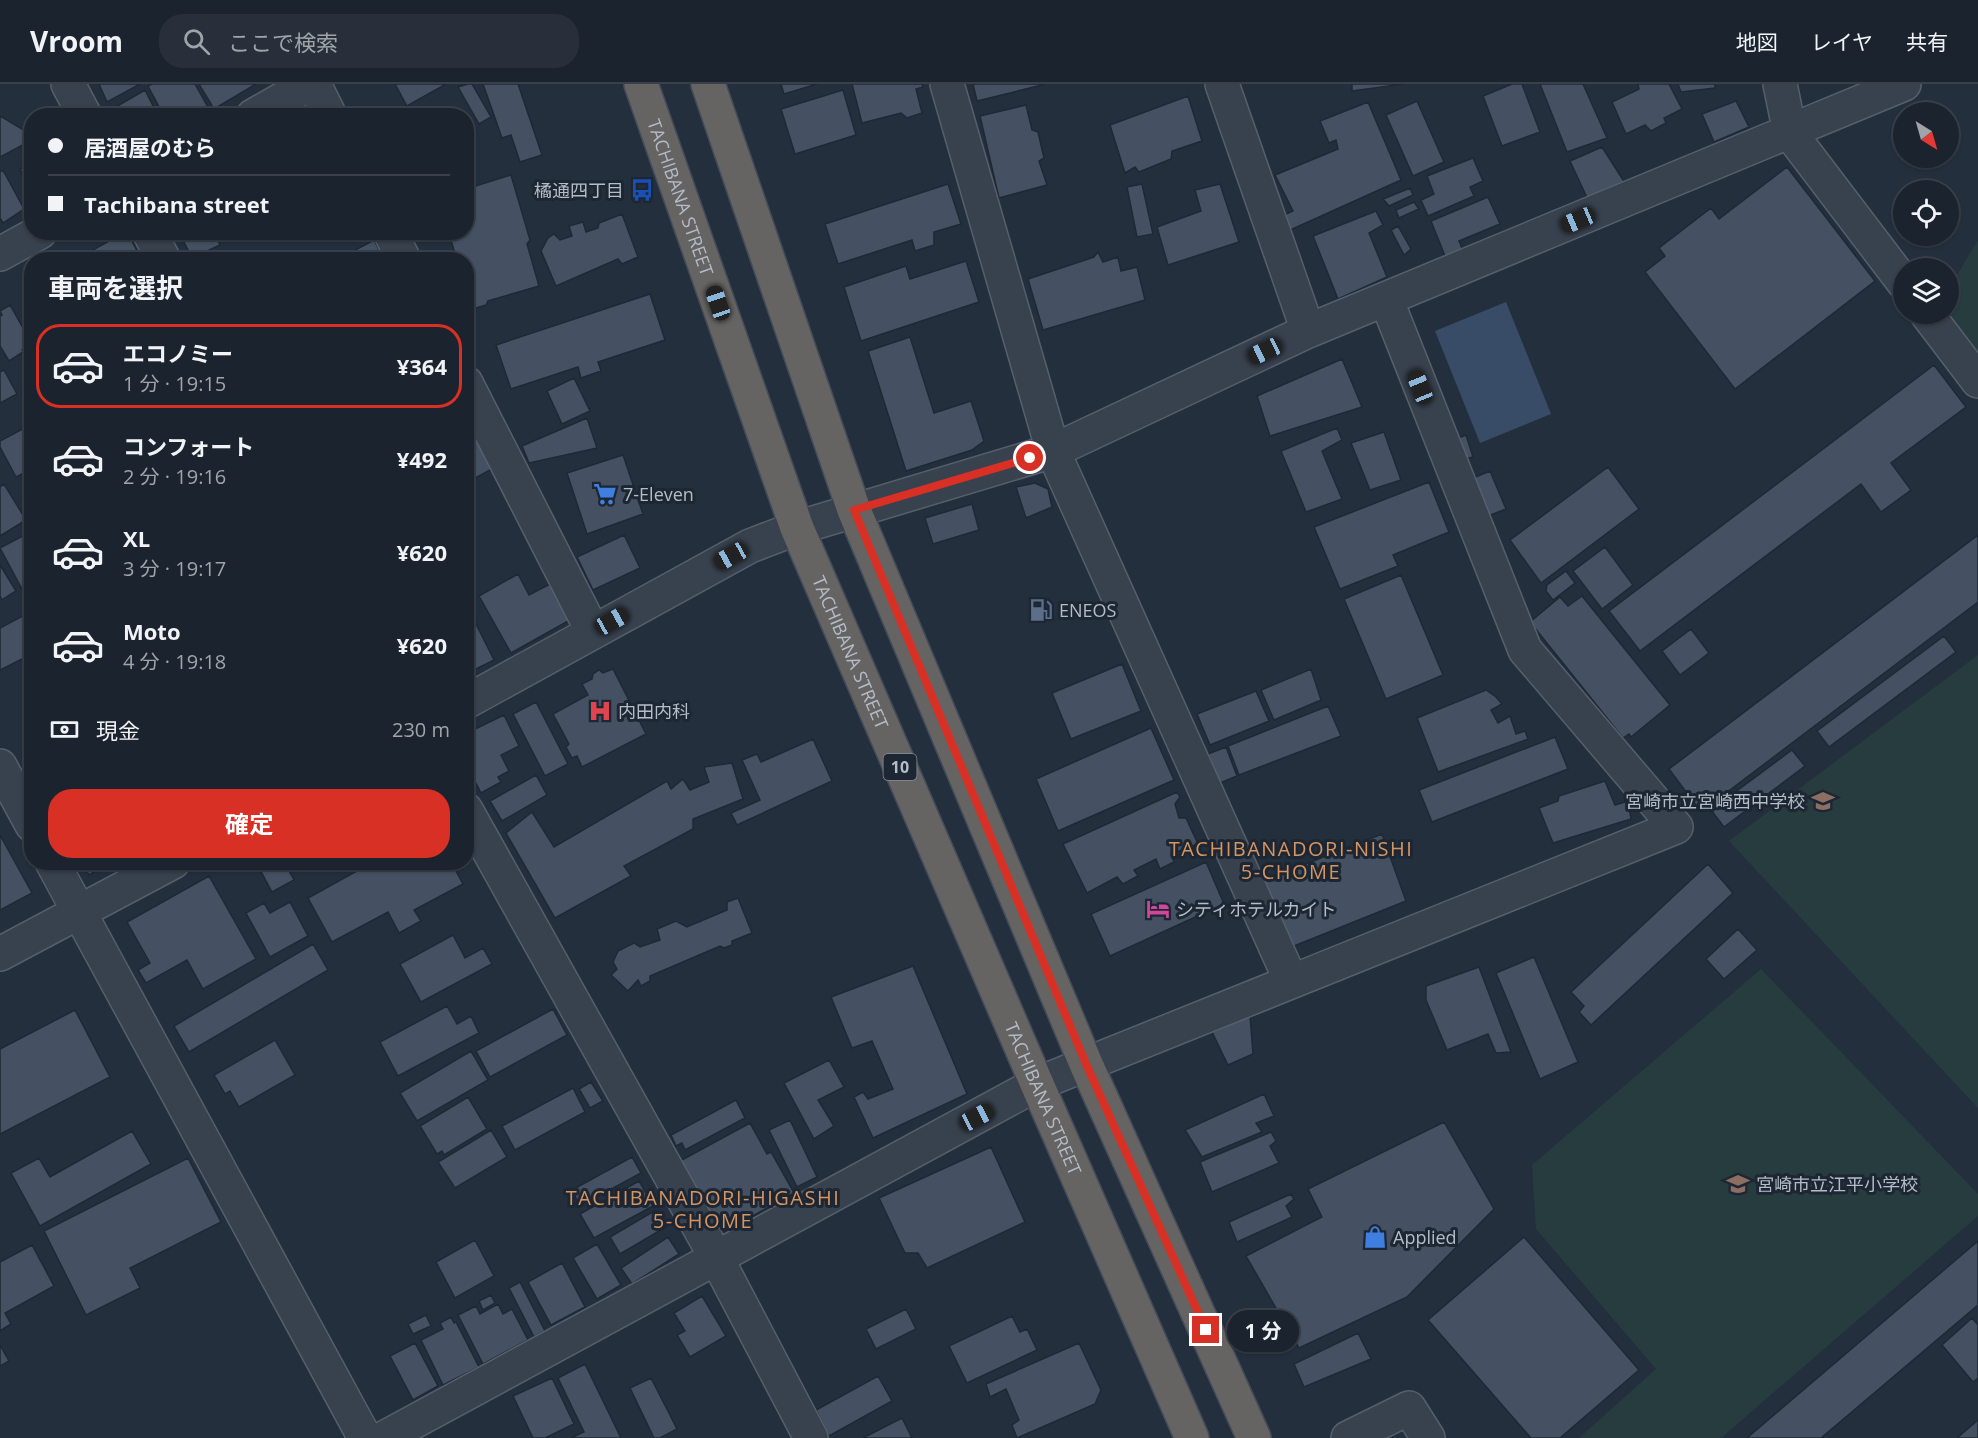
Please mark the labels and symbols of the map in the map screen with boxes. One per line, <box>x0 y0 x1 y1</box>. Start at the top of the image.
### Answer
north arrow <box>1893 102 1959 168</box>
street label: TACHIBANA STREET <box>642 116 719 279</box>
bus stop icon: 橘通四丁目 <box>629 177 655 203</box>
place label: 橘通四丁目 <box>534 178 624 202</box>
car <box>1558 205 1598 235</box>
car <box>704 283 732 323</box>
car <box>1245 335 1285 367</box>
car <box>1405 367 1435 407</box>
route start <box>1016 444 1043 471</box>
supermarket icon: 7-Eleven <box>592 481 618 507</box>
place label: 7-Eleven <box>623 482 694 506</box>
car <box>711 539 751 573</box>
street label: TACHIBANA STREET <box>807 572 894 733</box>
fuel station icon: ENEOS <box>1028 597 1054 623</box>
place label: ENEOS <box>1059 598 1117 622</box>
car <box>592 604 632 638</box>
hospital icon: 内田内科 <box>587 698 613 724</box>
place label: 内田内科 <box>618 699 690 723</box>
road number: 10 <box>884 754 916 780</box>
school or university icon: 宮崎市立宮崎西中学校 <box>1810 788 1836 814</box>
place label: 宮崎市立宮崎西中学校 <box>1625 789 1805 813</box>
district label: TACHIBANADORI-NISHI 5-CHOME <box>1169 835 1413 885</box>
hotel icon: シティホテルカイト <box>1145 896 1171 922</box>
place label: シティホテルカイト <box>1176 897 1336 921</box>
street label: TACHIBANA STREET <box>1000 1018 1087 1179</box>
car <box>957 1101 997 1133</box>
school or university icon: 宮崎市立江平小学校 <box>1725 1171 1751 1197</box>
place label: 宮崎市立江平小学校 <box>1756 1172 1918 1196</box>
district label: TACHIBANADORI-HIGASHI 5-CHOME <box>566 1184 840 1234</box>
shop icon: Applied <box>1362 1224 1388 1250</box>
place label: Applied <box>1393 1225 1457 1249</box>
callout: 1 分 <box>1227 1309 1299 1351</box>
route end <box>1192 1316 1219 1343</box>

